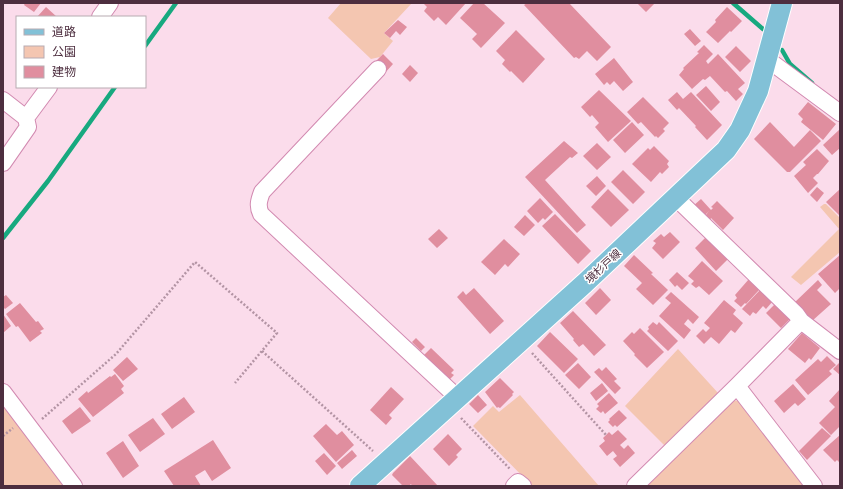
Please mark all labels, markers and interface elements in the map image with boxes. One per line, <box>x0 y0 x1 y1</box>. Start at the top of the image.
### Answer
legend <box>16 16 146 88</box>
text: 道路 <box>52 23 76 40</box>
text: 公園 <box>52 43 76 60</box>
text: 建物 <box>52 63 76 80</box>
street label: 境杉戸線 <box>581 245 624 286</box>

